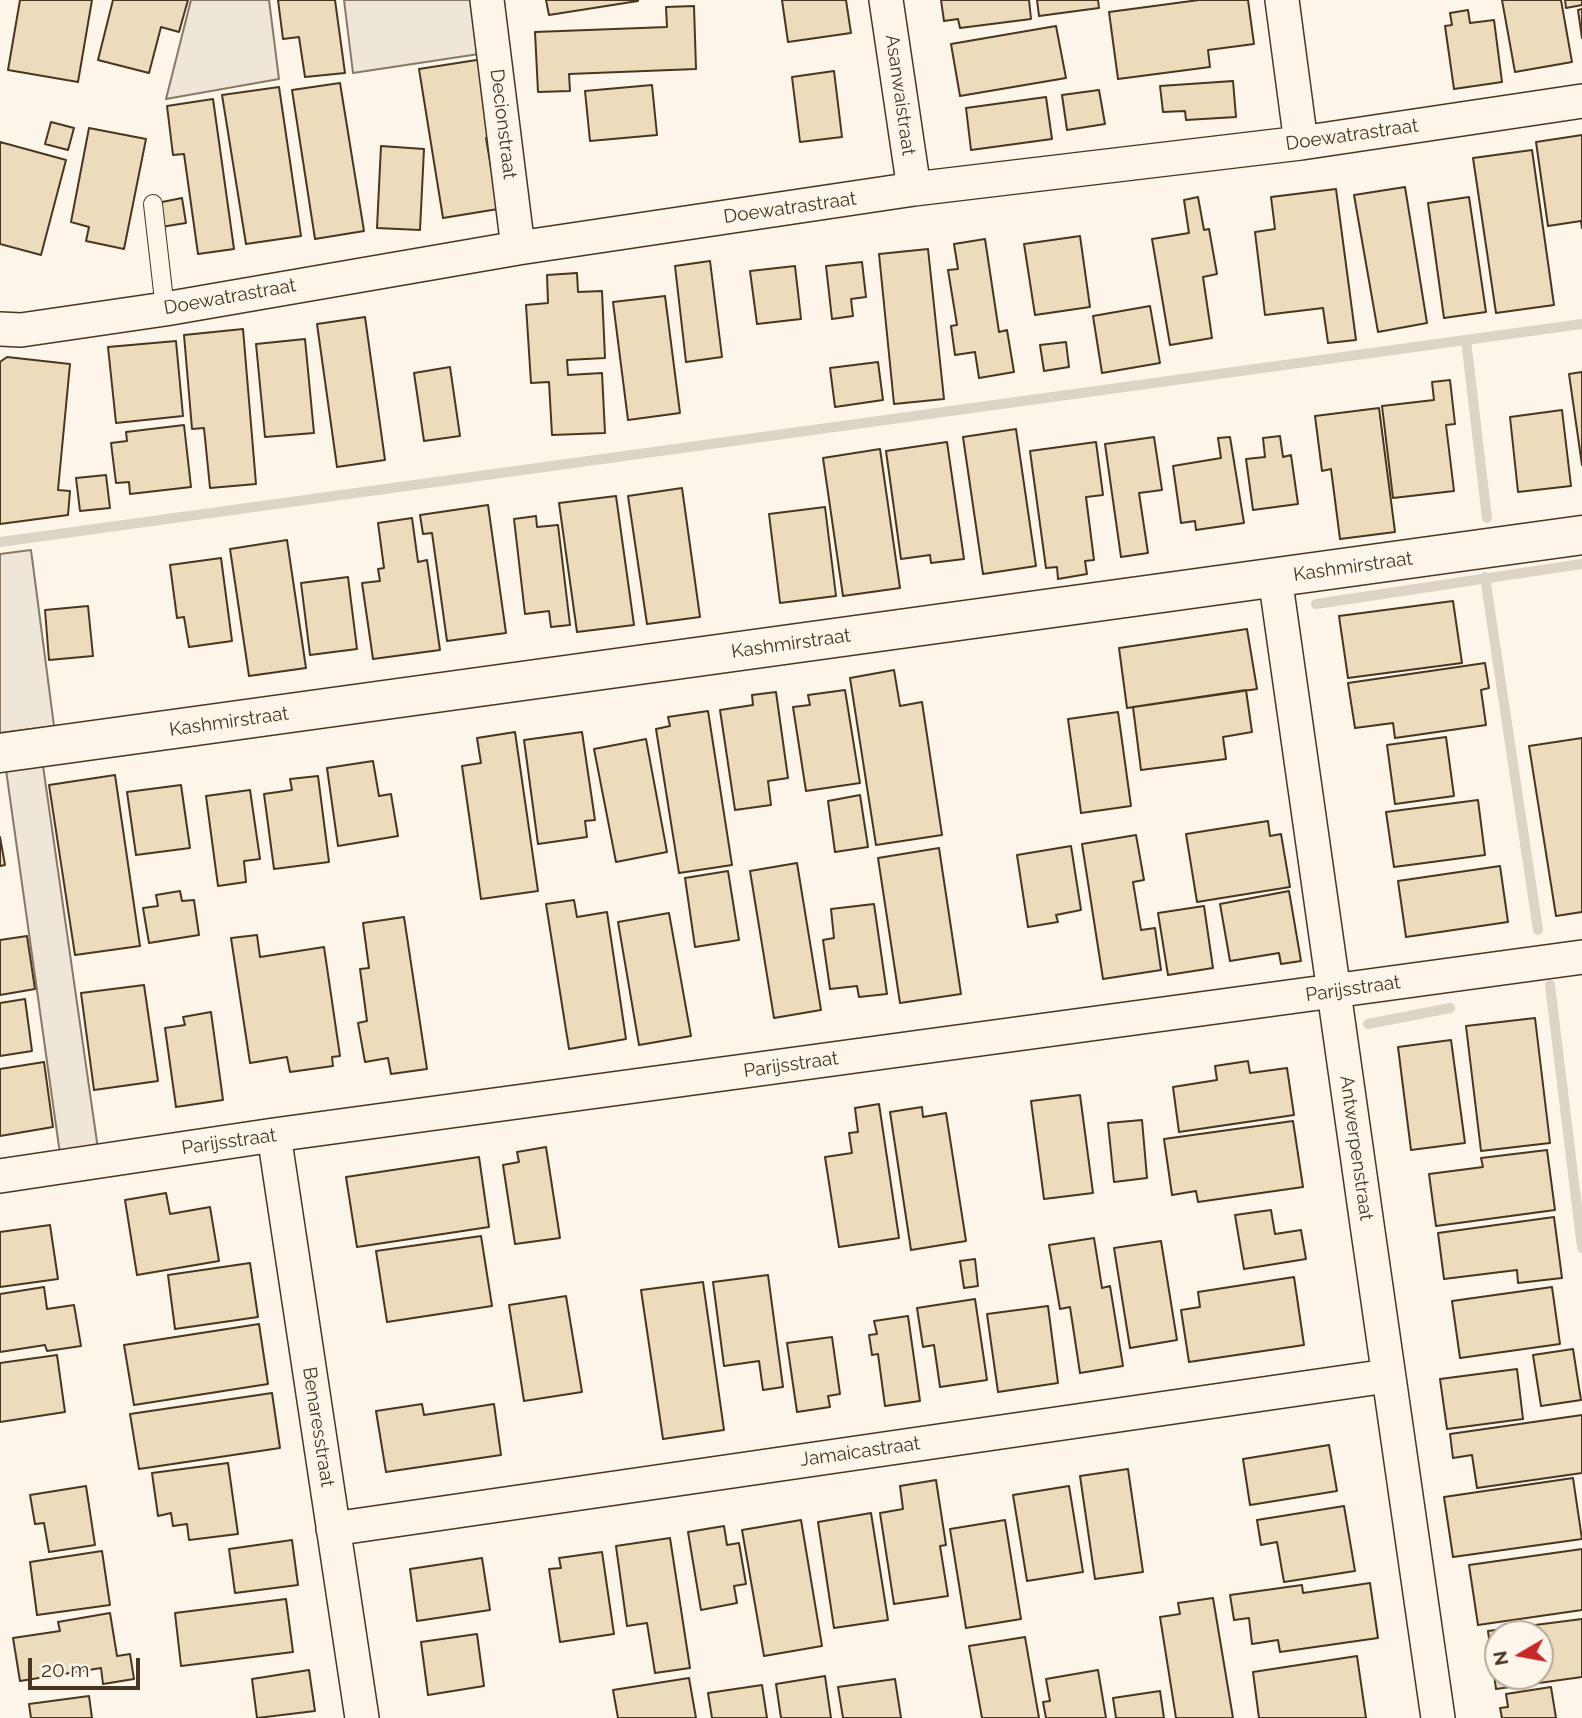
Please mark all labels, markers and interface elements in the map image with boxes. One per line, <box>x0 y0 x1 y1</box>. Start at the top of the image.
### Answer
street label: Asanwaistraat <box>880 33 920 157</box>
street label: Decionstraat <box>485 68 521 180</box>
street label: Doewatrastraat <box>1284 114 1420 156</box>
street label: Doewatrastraat <box>722 187 858 229</box>
street label: Doewatrastraat <box>162 274 298 320</box>
street label: Kashmirstraat <box>1292 547 1414 587</box>
street label: Kashmirstraat <box>730 624 852 664</box>
street label: Kashmirstraat <box>168 702 290 742</box>
street label: Parijsstraat <box>1304 971 1402 1007</box>
street label: Parijsstraat <box>742 1047 840 1083</box>
street label: Antwerpenstraat <box>1335 1074 1377 1222</box>
street label: Parijsstraat <box>180 1124 278 1160</box>
street label: Benaresstraat <box>297 1365 339 1489</box>
street label: Jamaicastraat <box>798 1432 922 1472</box>
north arrow <box>1484 1620 1554 1690</box>
scale bar <box>32 1644 144 1688</box>
text: N <box>1488 1649 1512 1667</box>
text: 20 m <box>41 1657 89 1682</box>

